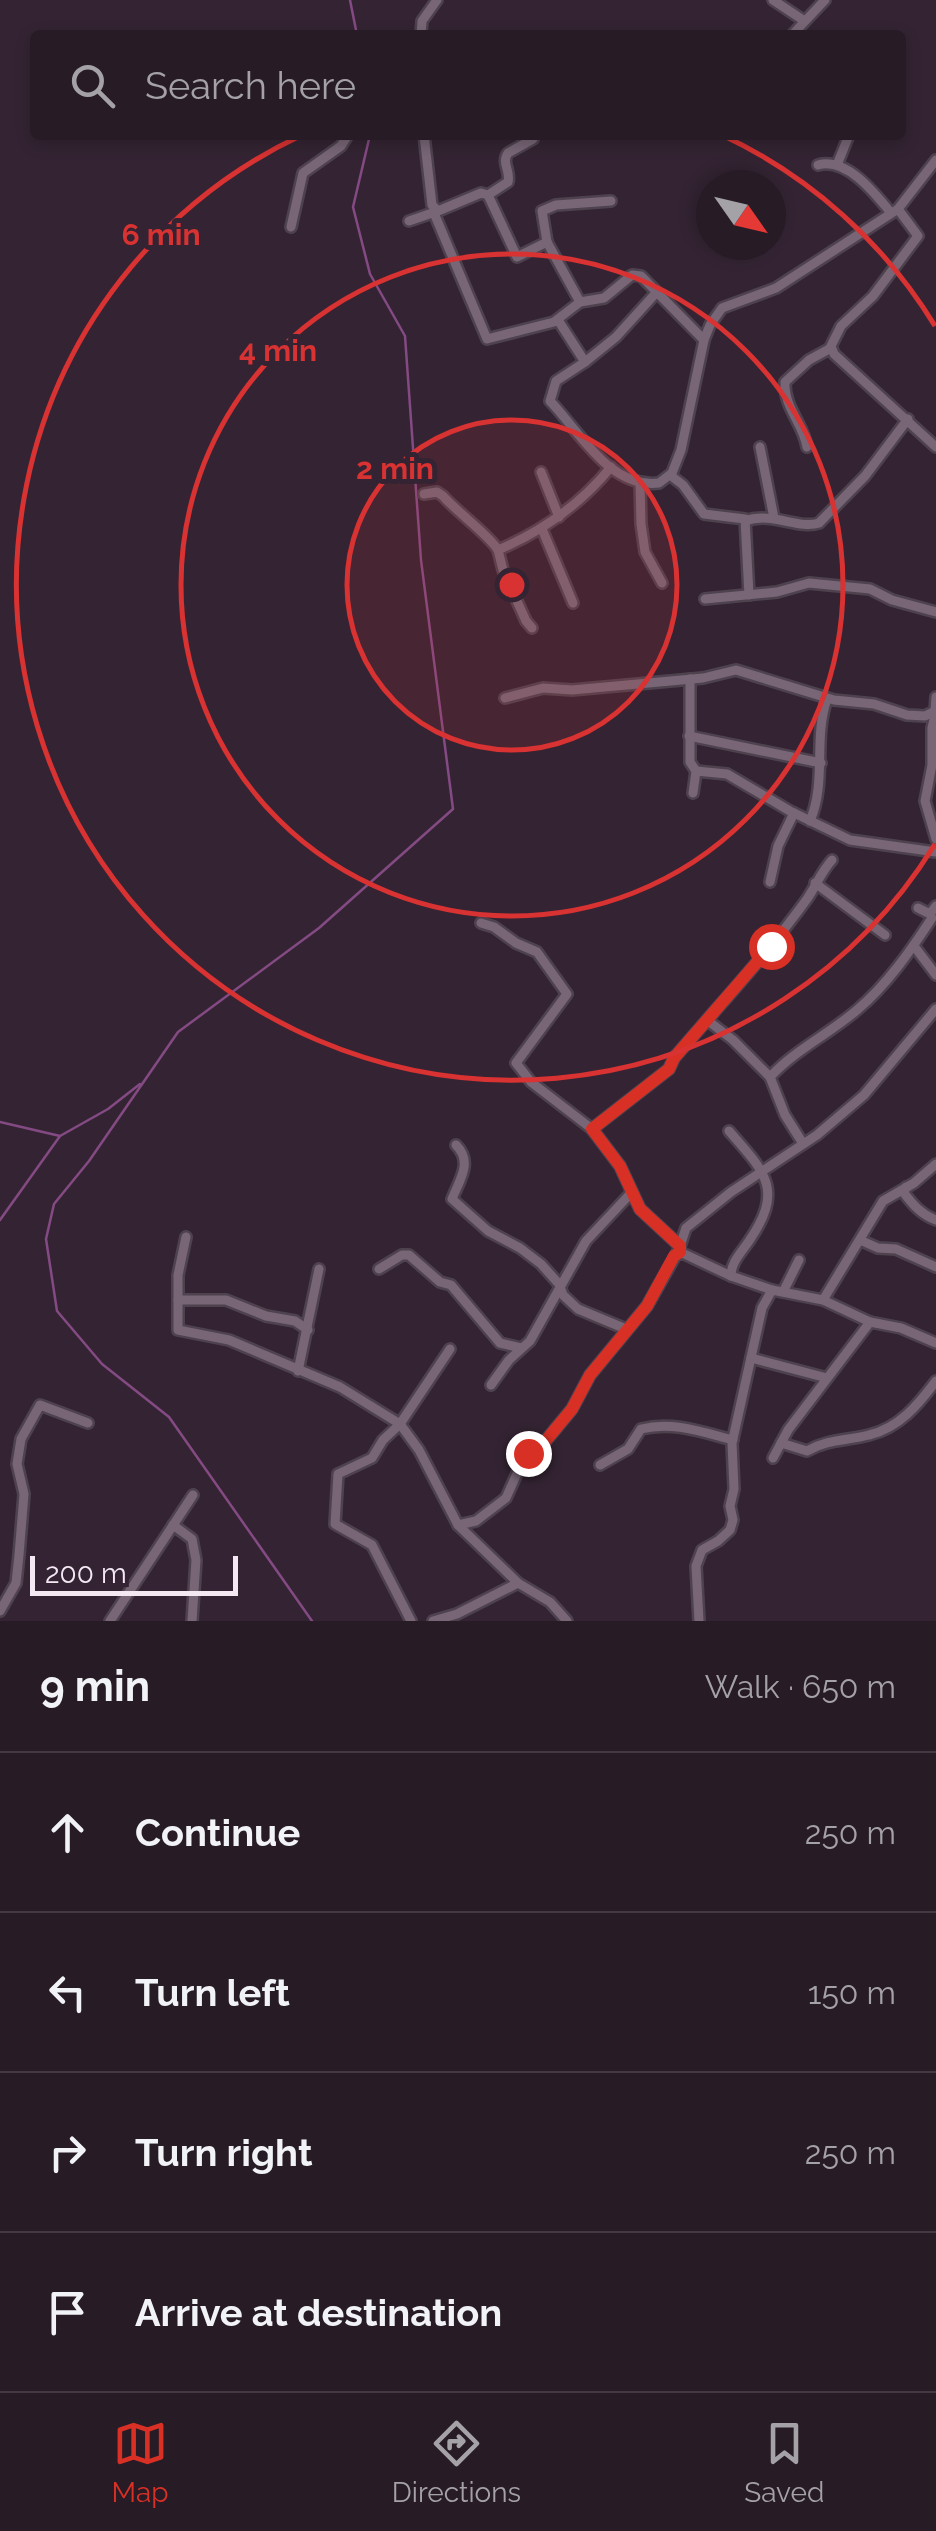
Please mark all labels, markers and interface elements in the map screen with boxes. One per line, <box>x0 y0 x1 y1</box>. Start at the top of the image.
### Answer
search box <box>30 30 906 140</box>
icon: search <box>65 58 120 113</box>
text: Search here <box>145 63 356 108</box>
north arrow <box>696 170 786 260</box>
text: 6 min <box>121 217 201 252</box>
text: 4 min <box>239 333 317 368</box>
text: 2 min <box>356 451 434 486</box>
centre of rings <box>494 567 530 603</box>
route start <box>749 924 795 970</box>
route end <box>506 1431 552 1477</box>
scale bar <box>30 1551 238 1596</box>
text: 200 m <box>45 1557 127 1590</box>
text: 9 min <box>40 1662 150 1711</box>
text: Walk · 650 m <box>705 1668 896 1705</box>
icon: ahead <box>40 1805 95 1860</box>
text: Continue <box>135 1810 300 1855</box>
text: 250 m <box>805 1814 896 1851</box>
icon: left <box>40 1965 95 2020</box>
text: Turn left <box>135 1970 290 2015</box>
text: 150 m <box>808 1974 896 2011</box>
icon: right <box>40 2125 95 2180</box>
text: Turn right <box>135 2130 312 2175</box>
text: 250 m <box>805 2134 896 2171</box>
icon: arrive <box>40 2285 95 2340</box>
text: Arrive at destination <box>135 2290 502 2335</box>
tab: Map <box>112 2416 169 2509</box>
tab: Directions <box>392 2416 521 2509</box>
tab: Saved <box>744 2416 824 2509</box>

